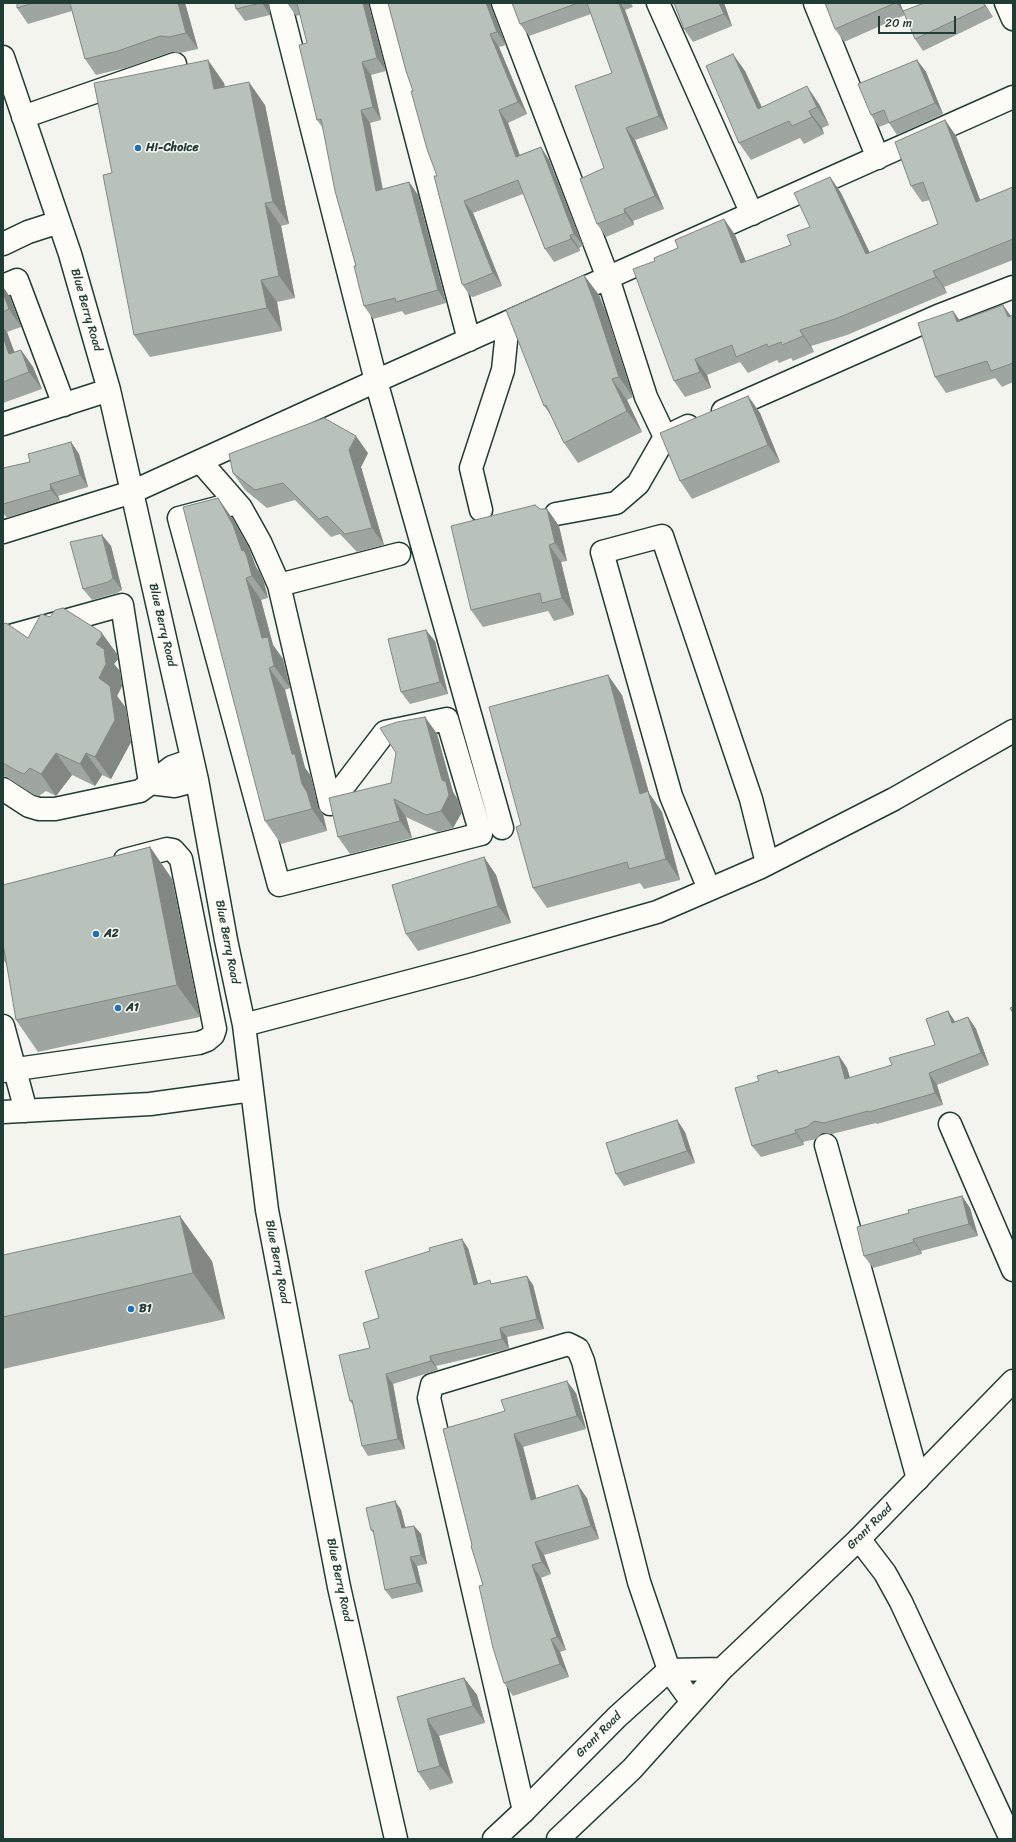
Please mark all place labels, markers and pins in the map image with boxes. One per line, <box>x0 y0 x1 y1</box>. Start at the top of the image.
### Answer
place label: Hi-Choice <box>146 141 199 155</box>
marker: Hi-Choice <box>133 143 143 153</box>
place label: A2 <box>104 927 119 941</box>
marker: A2 <box>91 929 101 939</box>
place label: A1 <box>126 1001 139 1015</box>
marker: A1 <box>113 1003 123 1013</box>
place label: B1 <box>139 1302 152 1316</box>
marker: B1 <box>126 1304 136 1314</box>

